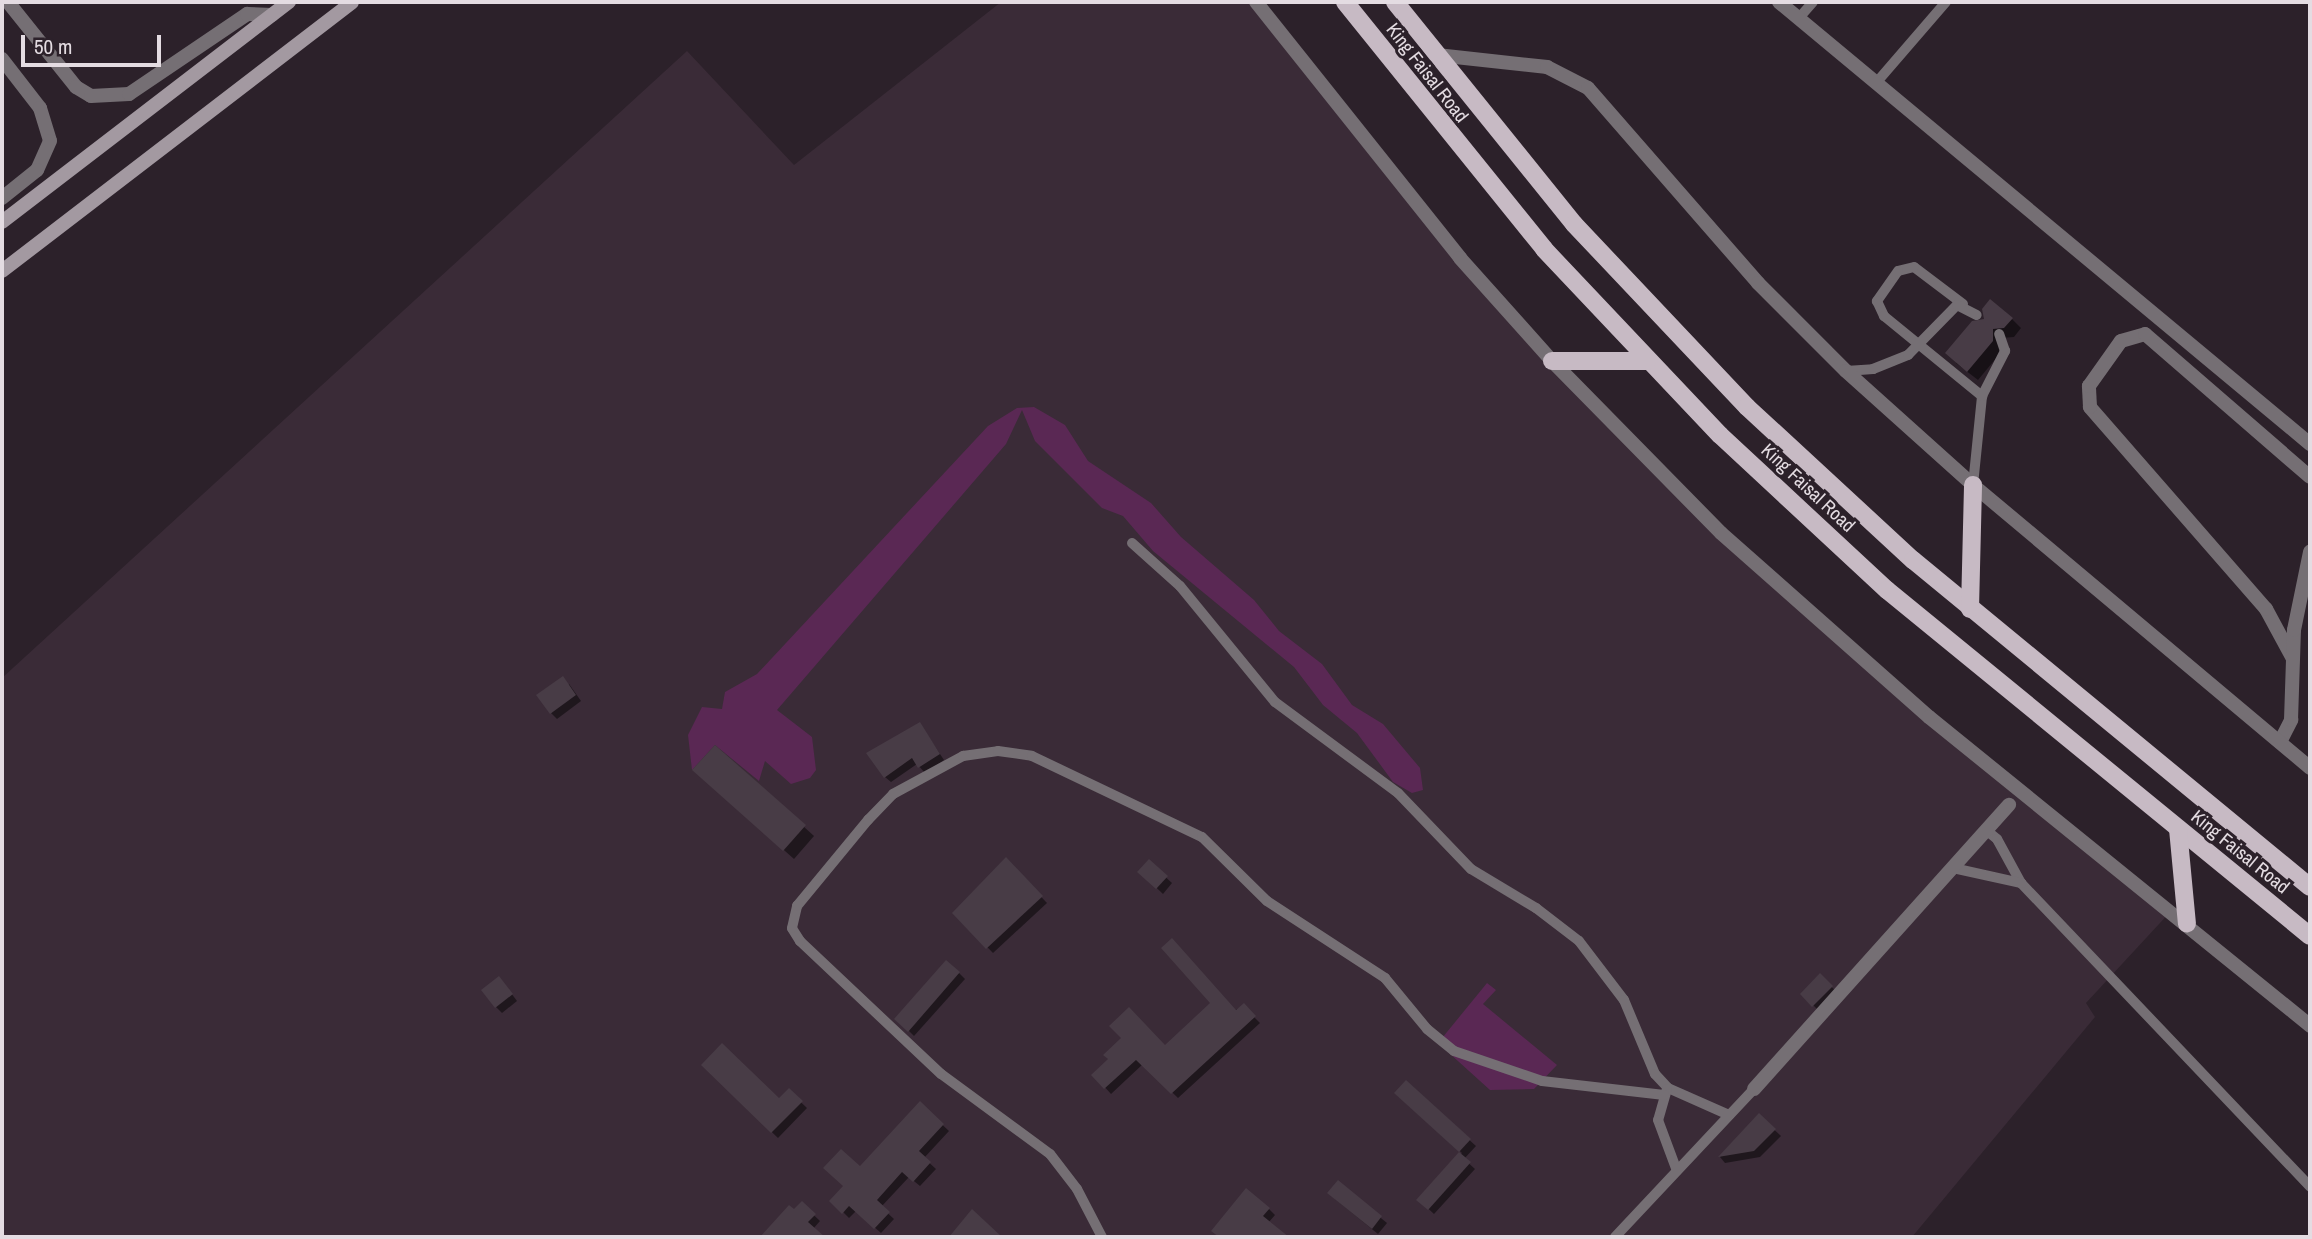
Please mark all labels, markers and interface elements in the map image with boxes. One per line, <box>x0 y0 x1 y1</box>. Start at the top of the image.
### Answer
street label: King Faisal Road <box>1381 19 1473 127</box>
scale bar <box>24 21 164 65</box>
text: 50 m <box>34 32 72 61</box>
street label: King Faisal Road <box>1756 439 1860 537</box>
street label: King Faisal Road <box>2186 805 2294 899</box>

